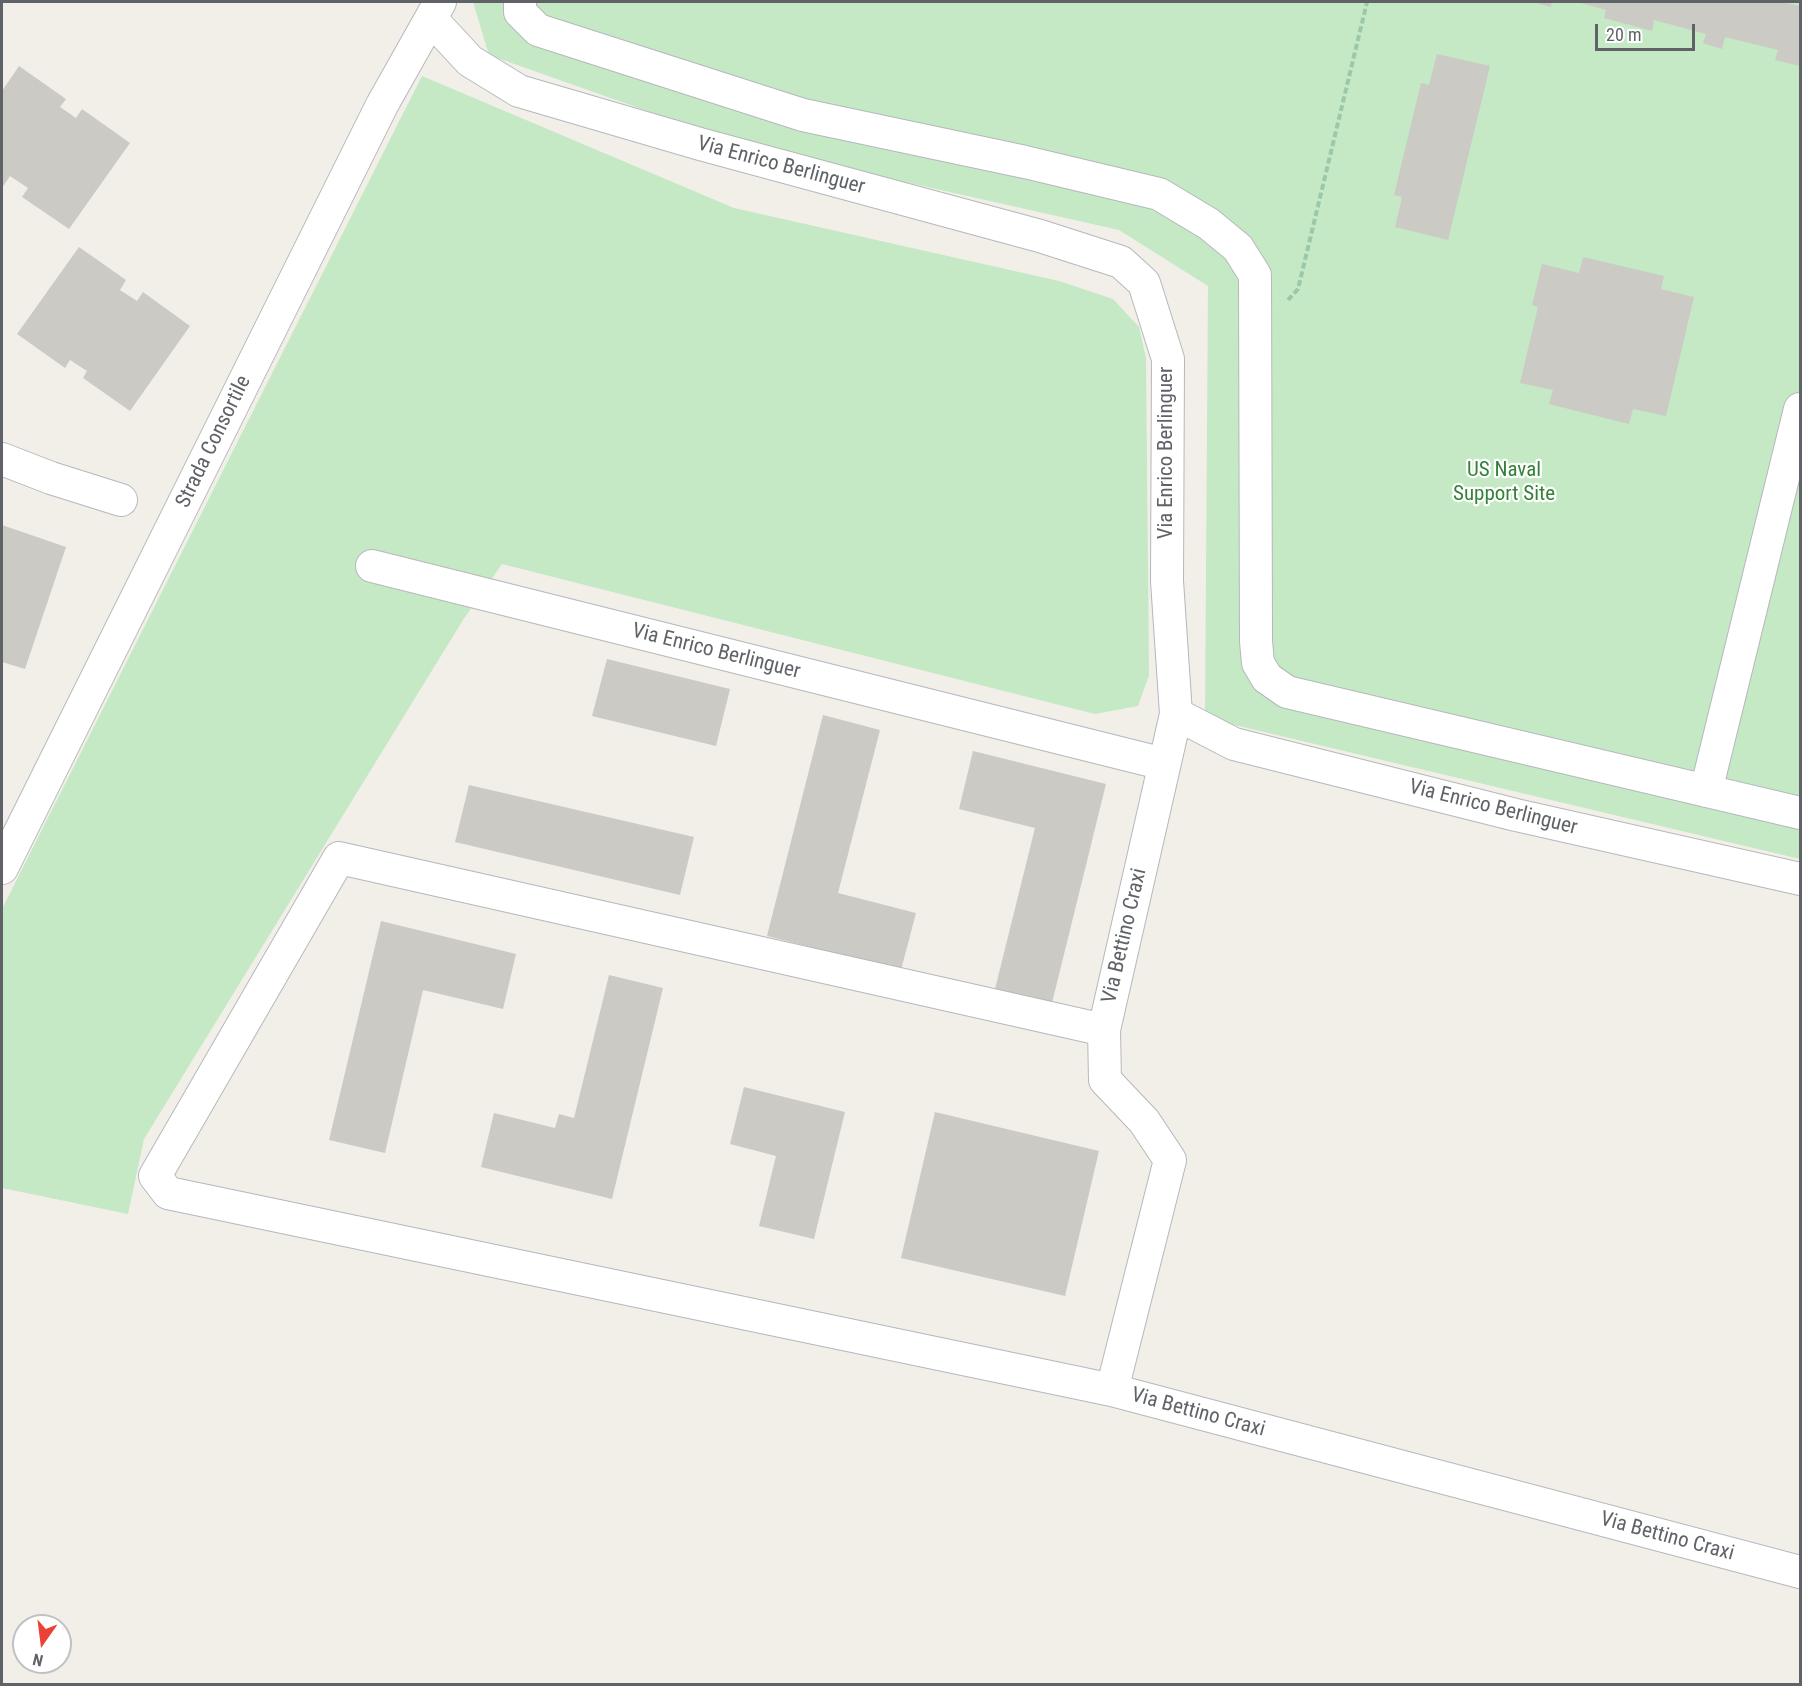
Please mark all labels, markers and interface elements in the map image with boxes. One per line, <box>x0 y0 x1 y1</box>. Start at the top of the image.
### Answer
scale bar <box>1598 12 1698 50</box>
text: 20 m <box>1606 24 1641 45</box>
street label: Via Enrico Berlinguer <box>694 131 868 201</box>
street label: Via Enrico Berlinguer <box>1154 367 1180 539</box>
street label: Strada Consortile <box>171 372 257 512</box>
park label: US Naval Support Site <box>1453 458 1555 508</box>
street label: Via Enrico Berlinguer <box>629 619 803 685</box>
street label: Via Enrico Berlinguer <box>1406 775 1580 841</box>
street label: Via Bettino Craxi <box>1097 866 1153 1006</box>
street label: Via Bettino Craxi <box>1128 1383 1268 1443</box>
street label: Via Bettino Craxi <box>1597 1507 1737 1567</box>
north arrow <box>12 1614 72 1674</box>
text: N <box>31 1650 45 1670</box>

